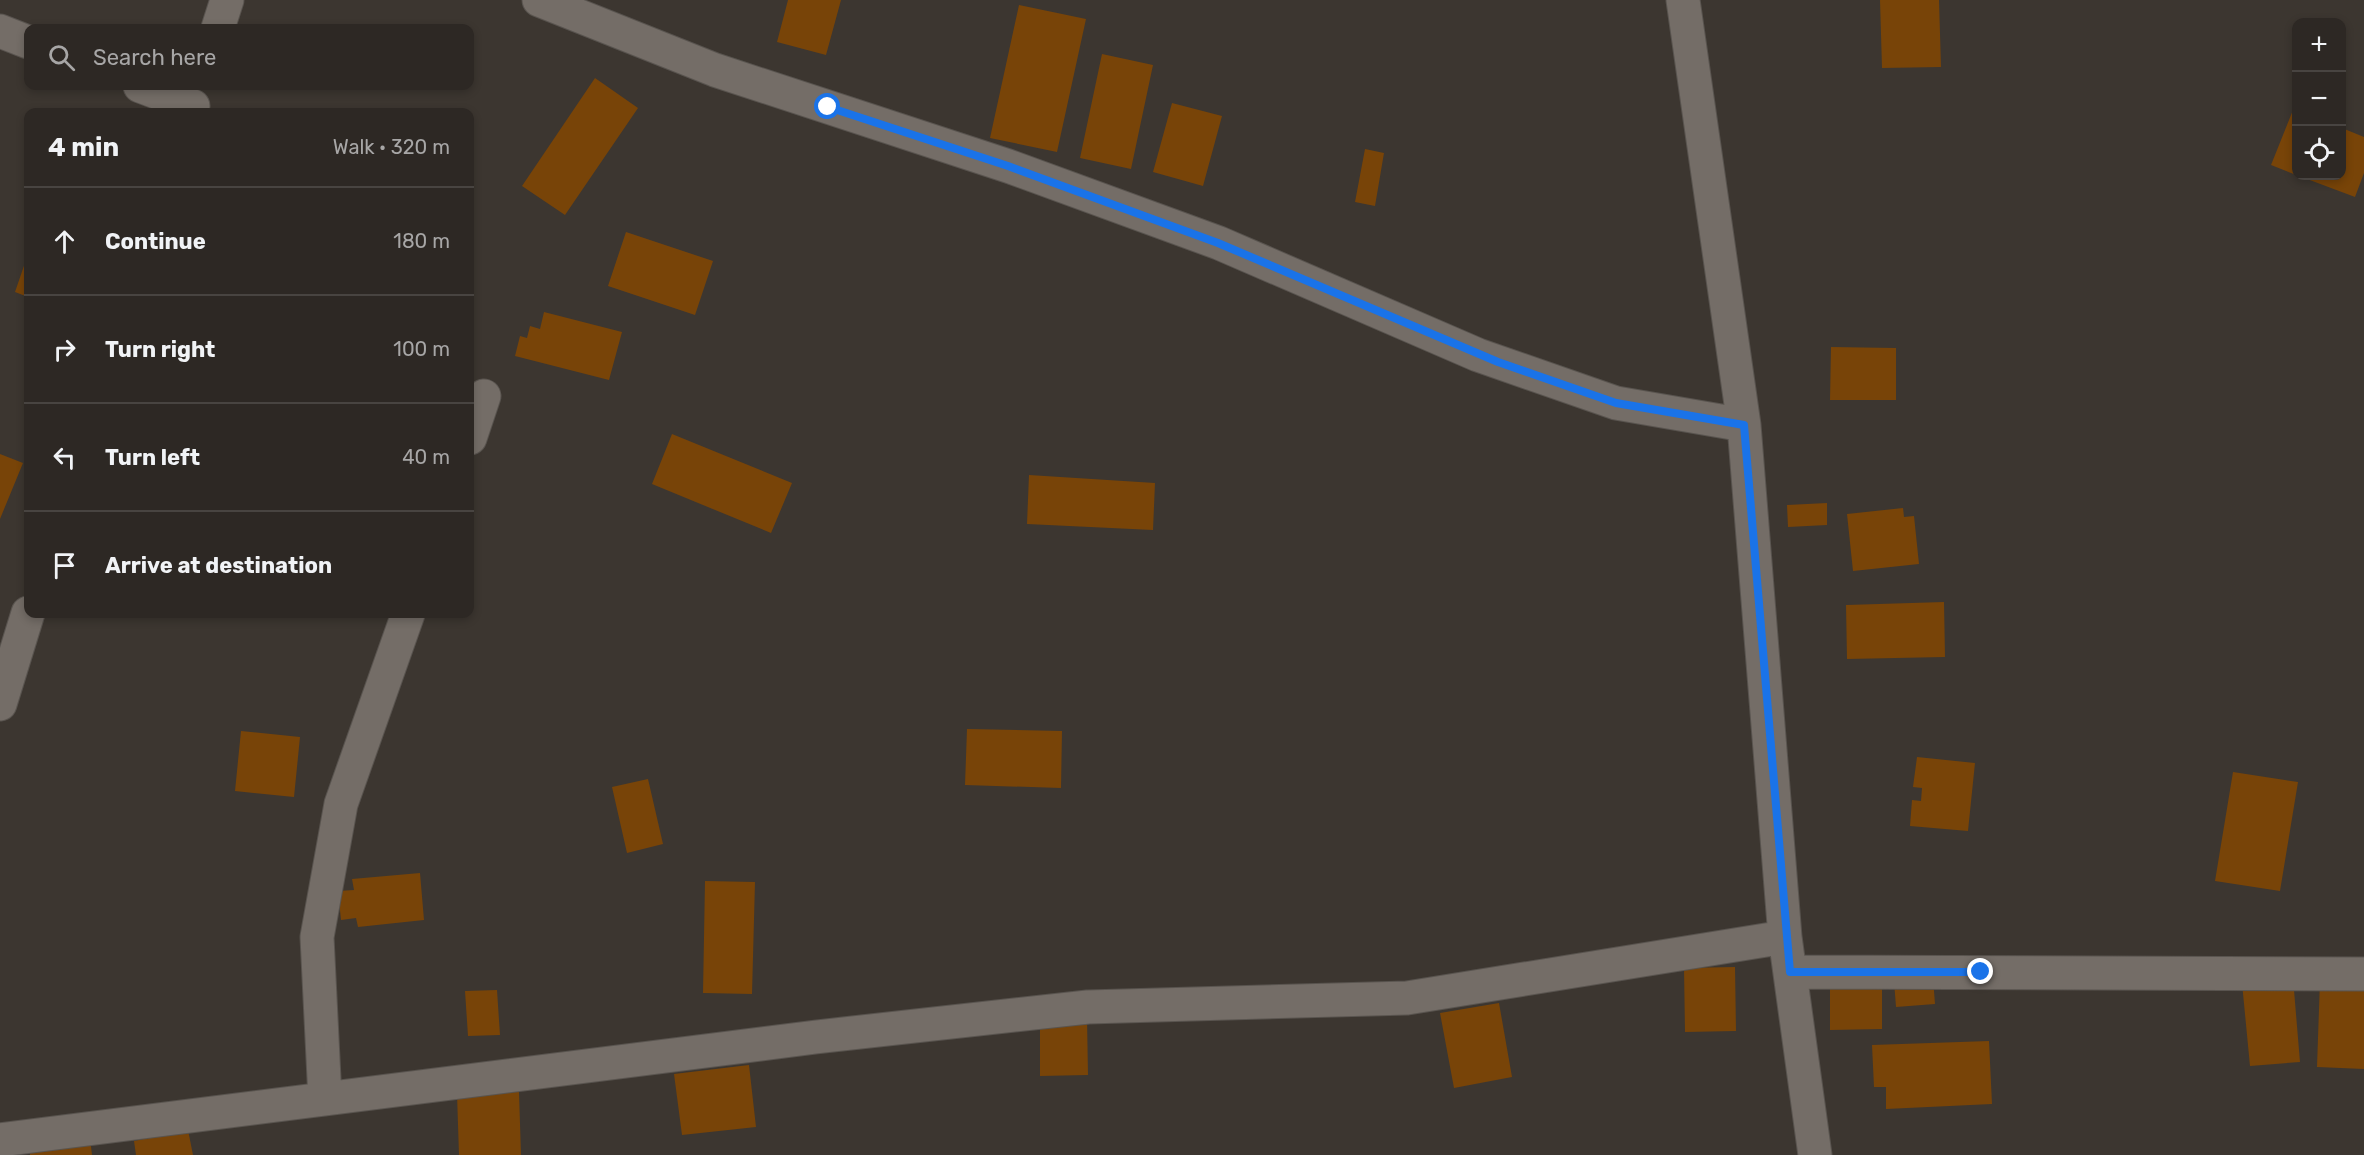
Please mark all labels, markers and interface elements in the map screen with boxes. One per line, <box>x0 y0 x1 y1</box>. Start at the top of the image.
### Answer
map controls <box>2292 18 2346 180</box>
button: + <box>2292 18 2346 72</box>
search box <box>24 24 474 90</box>
icon: search <box>45 41 78 74</box>
text: Search here <box>93 44 216 71</box>
button: − <box>2292 72 2346 126</box>
route start <box>814 93 840 119</box>
button: locate <box>2292 126 2346 180</box>
text: 4 min <box>48 132 119 163</box>
text: Walk · 320 m <box>333 135 450 159</box>
icon: ahead <box>48 225 81 258</box>
text: Continue <box>105 228 206 255</box>
text: 180 m <box>393 229 450 253</box>
icon: right <box>48 333 81 366</box>
text: Turn right <box>105 336 215 363</box>
text: 100 m <box>393 337 450 361</box>
icon: left <box>48 441 81 474</box>
text: Turn left <box>105 444 200 471</box>
text: 40 m <box>402 445 450 469</box>
icon: arrive <box>48 549 81 582</box>
text: Arrive at destination <box>105 552 332 579</box>
route end <box>1967 958 1993 984</box>

